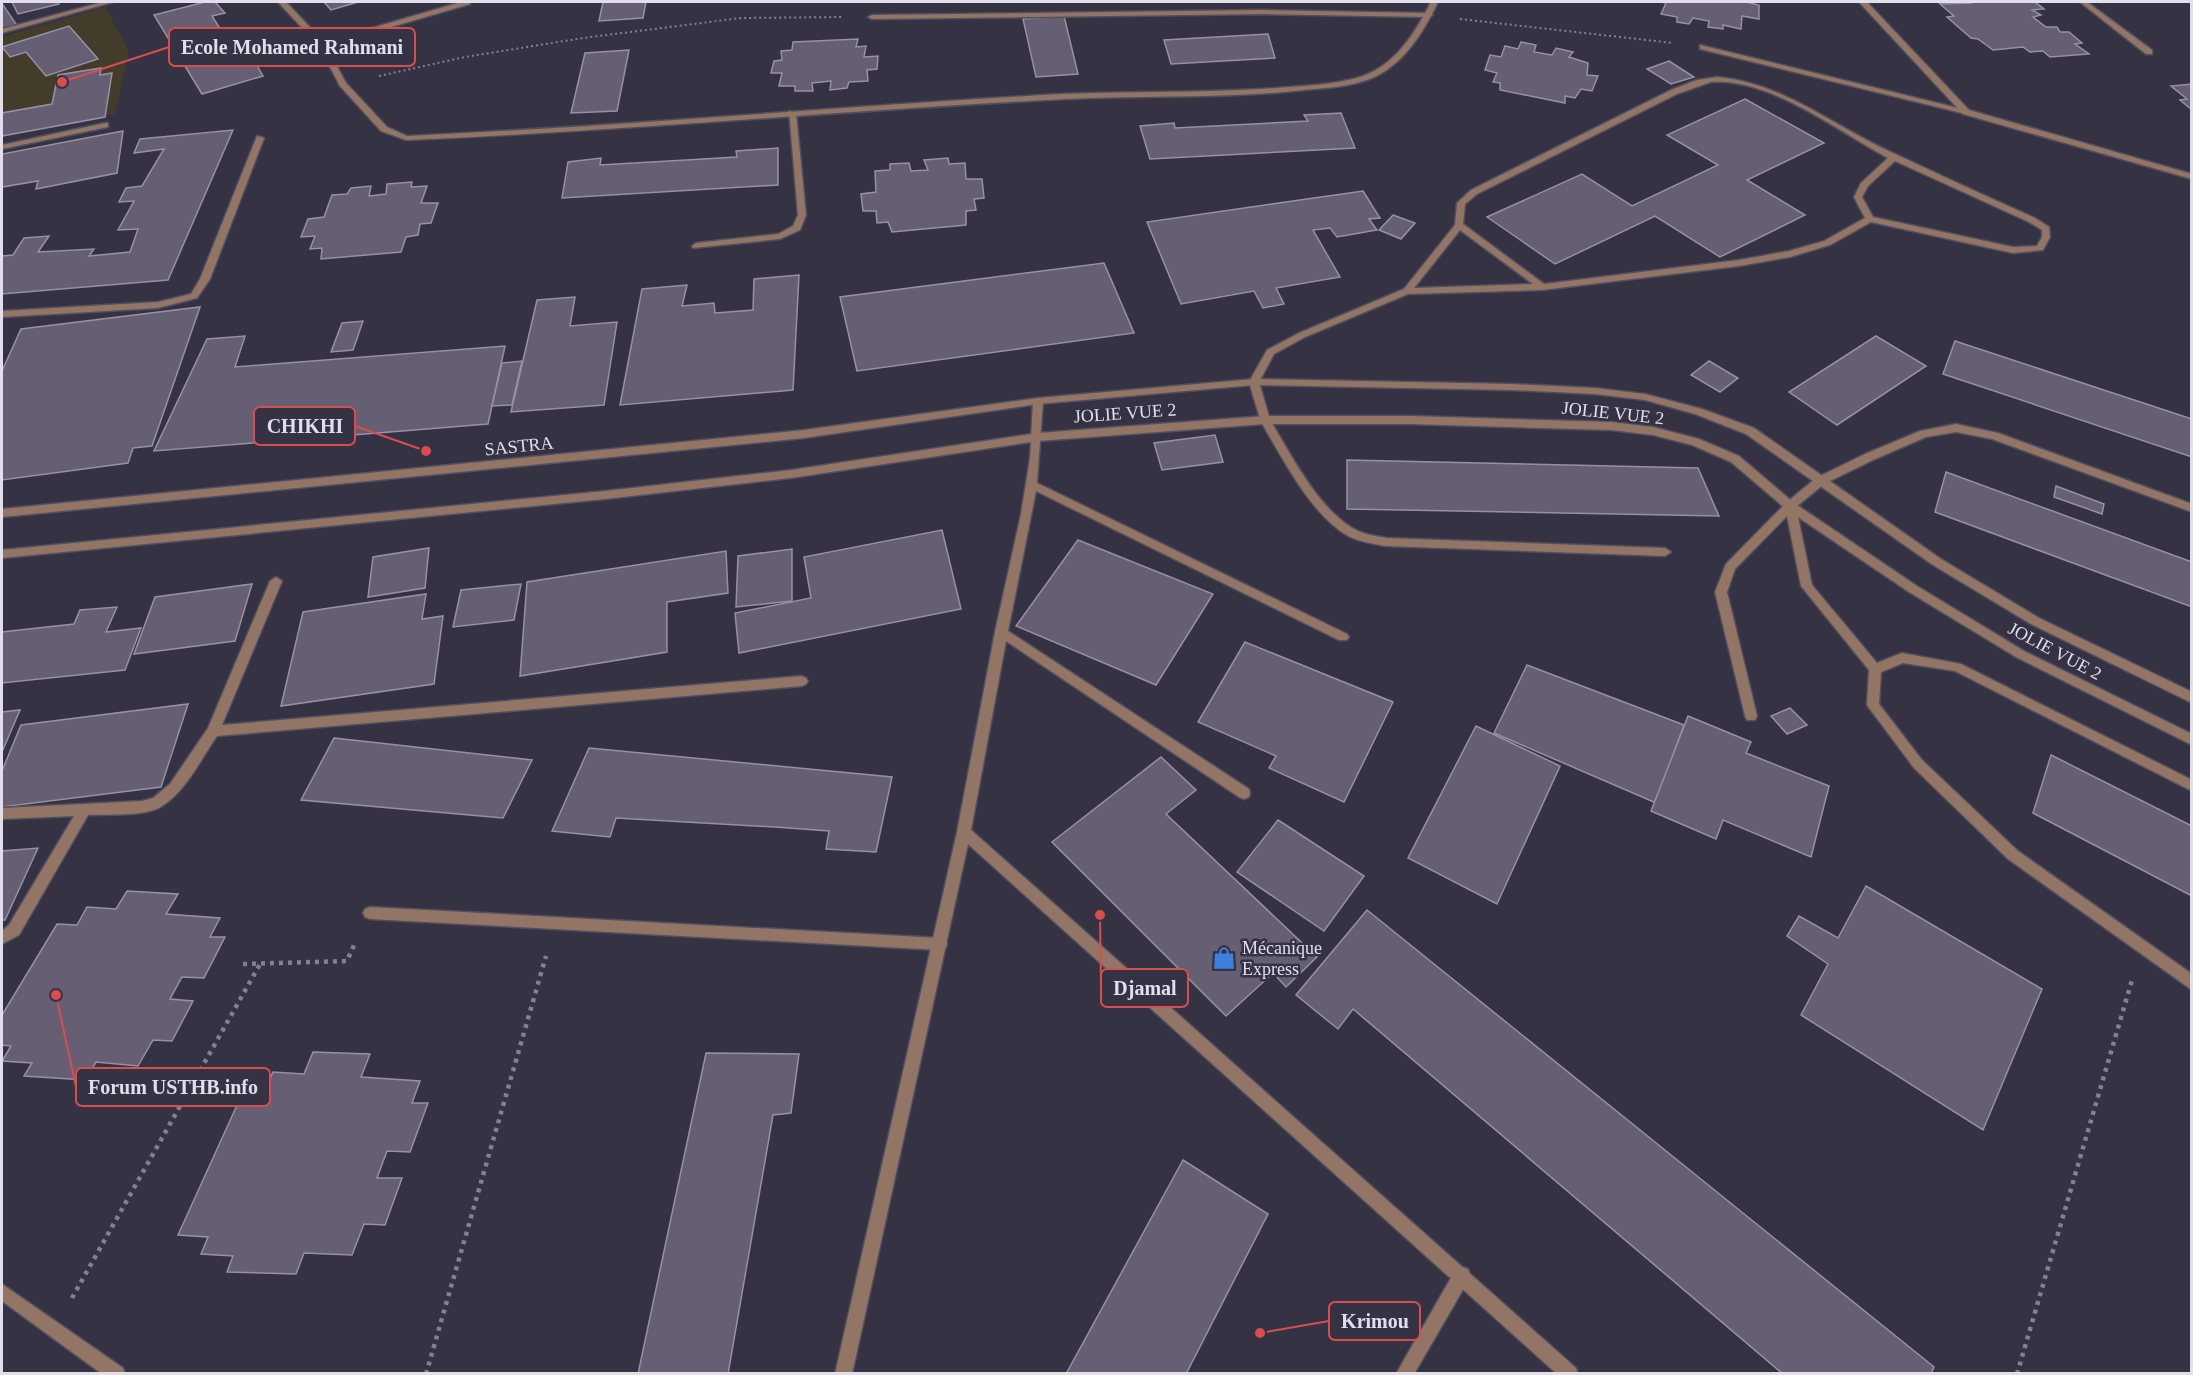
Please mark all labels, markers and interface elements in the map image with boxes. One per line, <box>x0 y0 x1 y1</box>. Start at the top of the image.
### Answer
callout: Ecole Mohamed Rahmani <box>169 28 415 66</box>
text: Ecole Mohamed Rahmani <box>181 36 404 58</box>
street label: JOLIE VUE 2 <box>1561 398 1665 428</box>
street label: JOLIE VUE 2 <box>1073 399 1177 427</box>
callout: CHIKHI <box>254 407 355 445</box>
text: CHIKHI <box>267 415 344 437</box>
street label: SASTRA <box>484 432 554 460</box>
street label: JOLIE VUE 2 <box>2005 618 2105 684</box>
place label: Mécanique Express <box>1242 938 1322 979</box>
shop icon: Mécanique Express <box>1211 945 1237 971</box>
callout: Djamal <box>1101 969 1188 1007</box>
text: Djamal <box>1113 977 1177 1000</box>
callout: Forum USTHB.info <box>76 1068 270 1106</box>
text: Forum USTHB.info <box>88 1076 258 1098</box>
callout: Krimou <box>1329 1302 1420 1340</box>
text: Krimou <box>1341 1310 1409 1332</box>

